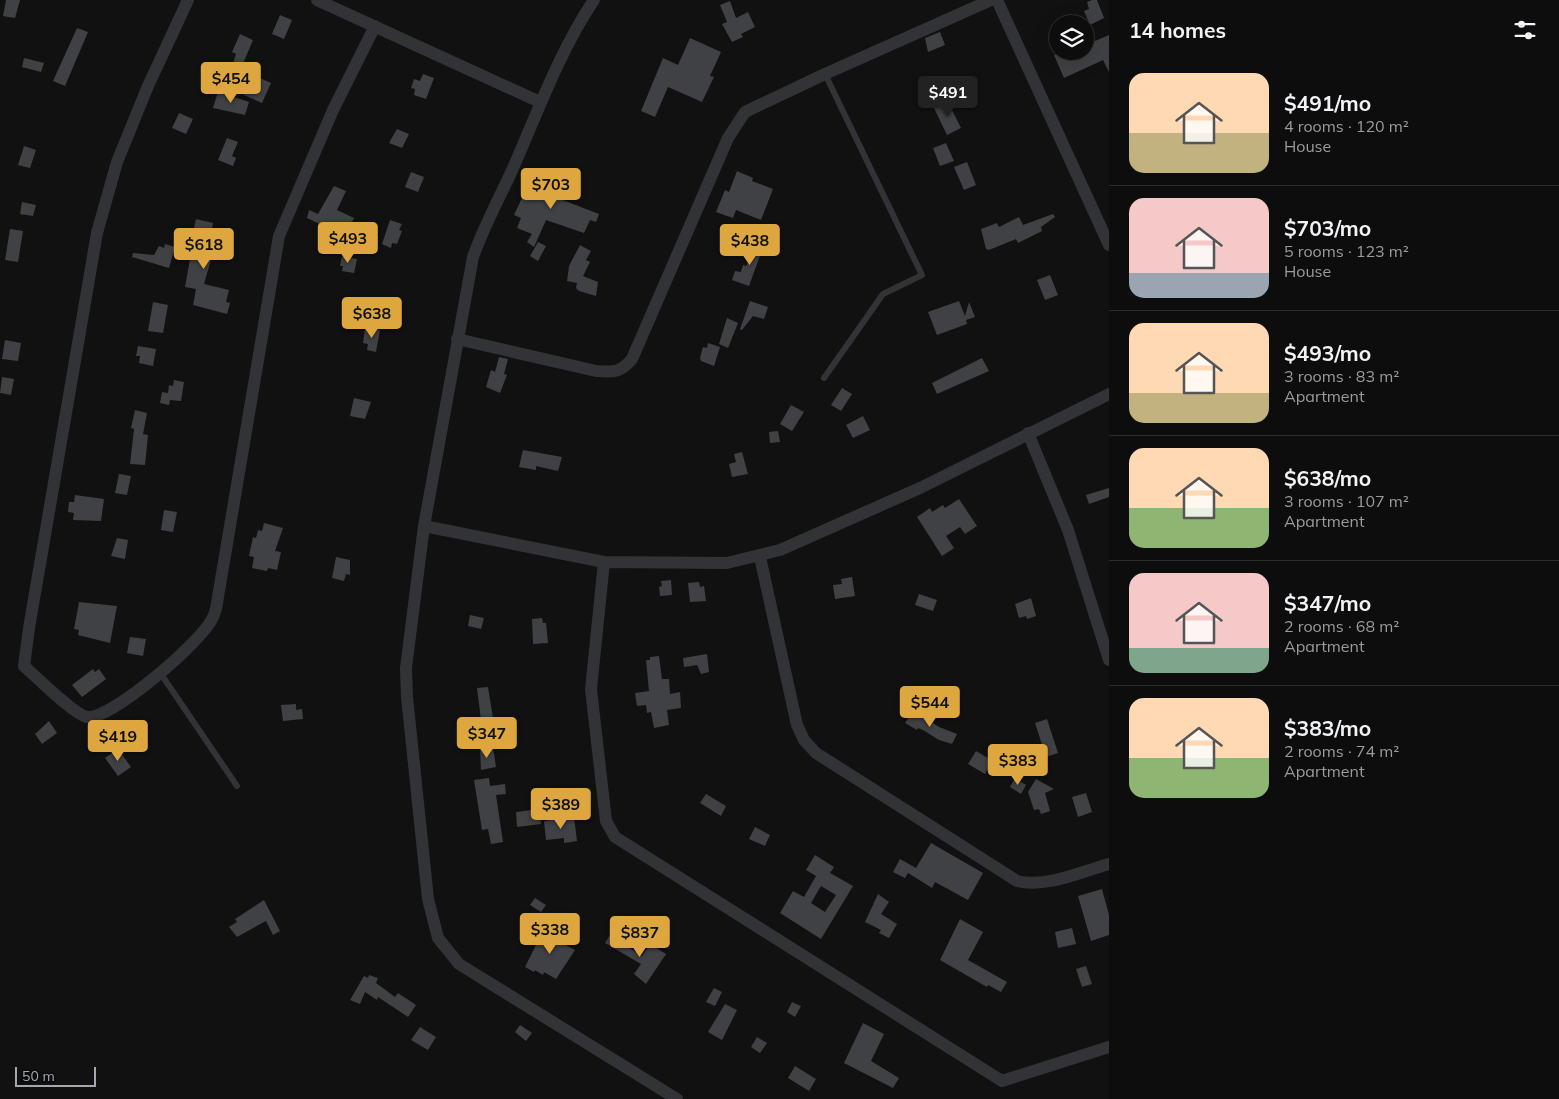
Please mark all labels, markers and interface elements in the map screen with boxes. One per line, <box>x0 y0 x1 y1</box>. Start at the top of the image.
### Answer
map controls <box>1049 15 1094 60</box>
button: layers <box>1049 15 1094 60</box>
icon: filters <box>1511 16 1539 44</box>
text: 14 homes <box>1129 17 1226 43</box>
pin: $454 <box>201 62 261 104</box>
text: $454 <box>212 68 250 88</box>
pin: $491 <box>918 76 978 118</box>
text: $491 <box>929 82 967 102</box>
text: $491/mo <box>1284 90 1371 116</box>
icon: home <box>1169 93 1229 153</box>
text: 4 rooms · 120 m² <box>1284 116 1409 136</box>
text: House <box>1284 136 1331 156</box>
pin: $703 <box>521 168 581 210</box>
text: $703 <box>532 174 570 194</box>
text: $703/mo <box>1284 215 1371 241</box>
icon: home <box>1169 218 1229 278</box>
pin: $493 <box>318 222 378 264</box>
pin: $438 <box>720 224 780 266</box>
pin: $618 <box>174 228 234 270</box>
text: $493 <box>329 228 367 248</box>
text: $438 <box>731 230 769 250</box>
text: $618 <box>185 234 223 254</box>
text: 5 rooms · 123 m² <box>1284 241 1409 261</box>
text: House <box>1284 261 1331 281</box>
pin: $638 <box>342 296 402 339</box>
text: $638 <box>353 303 391 323</box>
text: $493/mo <box>1284 340 1371 366</box>
icon: home <box>1169 343 1229 403</box>
text: 3 rooms · 83 m² <box>1284 366 1399 386</box>
text: Apartment <box>1284 386 1365 406</box>
text: $638/mo <box>1284 465 1371 491</box>
icon: home <box>1169 468 1229 528</box>
text: 3 rooms · 107 m² <box>1284 491 1409 511</box>
text: Apartment <box>1284 511 1365 531</box>
text: $347/mo <box>1284 590 1371 616</box>
icon: home <box>1169 593 1229 653</box>
text: 2 rooms · 68 m² <box>1284 616 1399 636</box>
text: Apartment <box>1284 636 1365 656</box>
pin: $544 <box>900 686 960 728</box>
text: $544 <box>911 692 949 712</box>
text: $383/mo <box>1284 715 1371 741</box>
pin: $347 <box>457 716 517 759</box>
icon: home <box>1169 718 1229 778</box>
pin: $419 <box>88 720 148 762</box>
text: $347 <box>468 723 506 743</box>
text: $419 <box>99 726 137 746</box>
text: 2 rooms · 74 m² <box>1284 741 1399 761</box>
pin: $383 <box>988 744 1048 786</box>
text: $383 <box>999 750 1037 770</box>
text: Apartment <box>1284 761 1365 781</box>
pin: $389 <box>531 788 591 830</box>
text: $389 <box>542 794 580 814</box>
pin: $338 <box>520 912 580 955</box>
pin: $837 <box>610 916 670 958</box>
text: $338 <box>531 919 569 939</box>
text: $837 <box>621 922 659 942</box>
scale bar <box>15 1064 96 1087</box>
text: 50 m <box>22 1067 55 1085</box>

